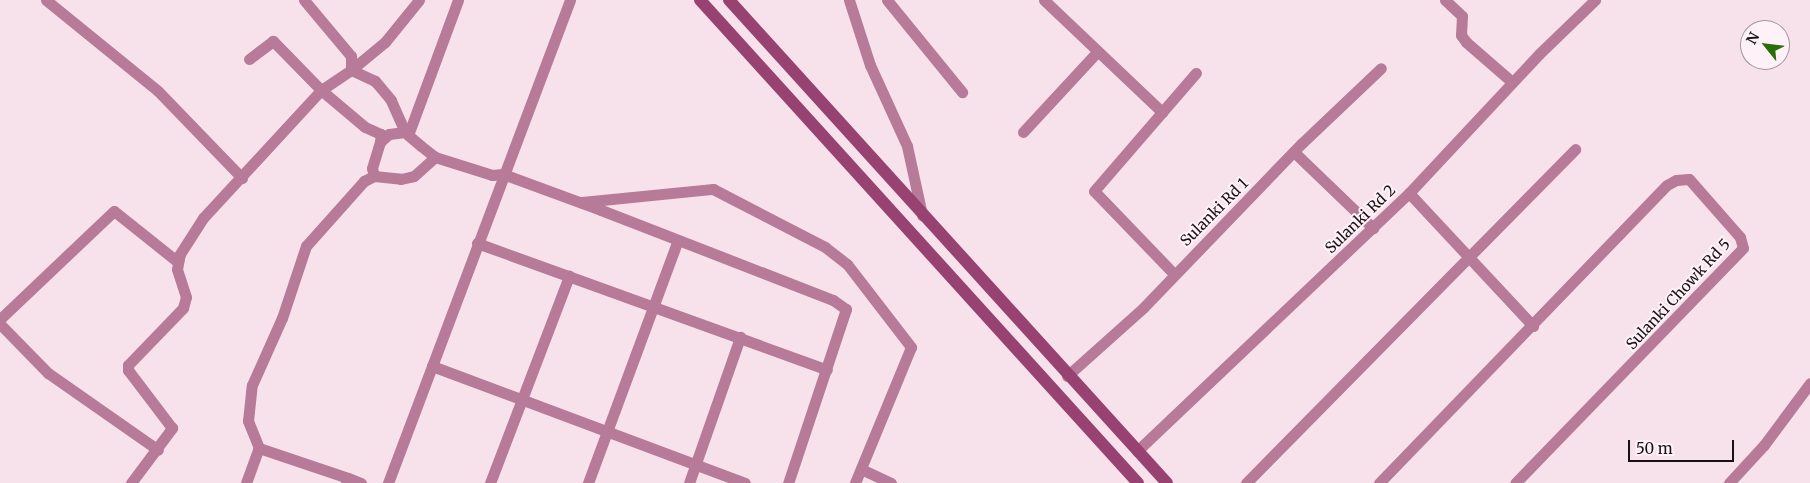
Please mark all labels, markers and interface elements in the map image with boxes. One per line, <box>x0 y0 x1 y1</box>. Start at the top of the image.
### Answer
north arrow <box>1740 20 1790 70</box>
text: N <box>1742 29 1763 47</box>
street label: Sulanki Rd 1 <box>1176 174 1252 250</box>
street label: Sulanki Rd 2 <box>1321 181 1399 257</box>
street label: Sulanki Chowk Rd 5 <box>1622 235 1734 353</box>
scale bar <box>1630 430 1736 462</box>
text: 50 m <box>1636 439 1673 458</box>

